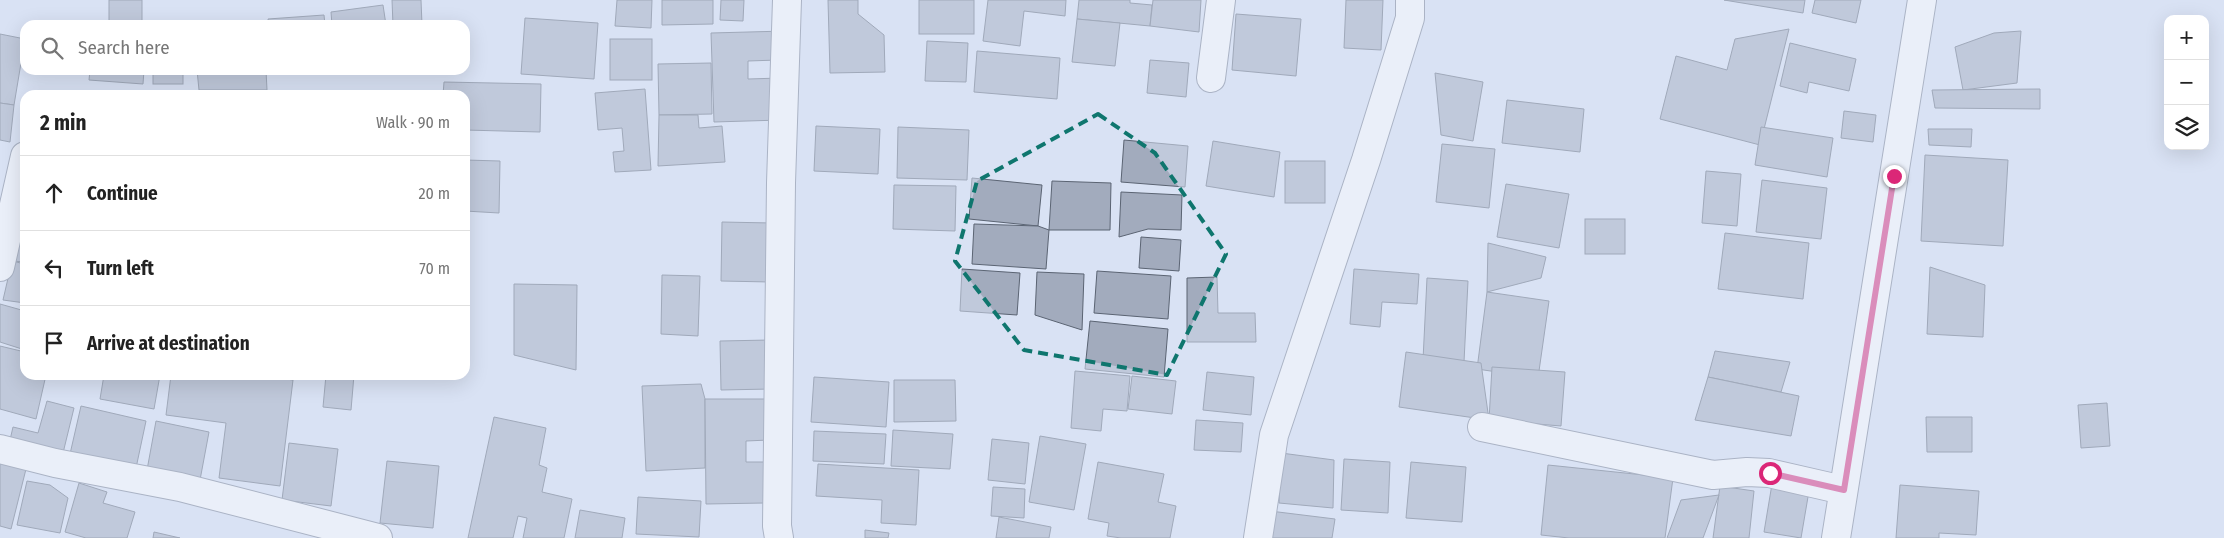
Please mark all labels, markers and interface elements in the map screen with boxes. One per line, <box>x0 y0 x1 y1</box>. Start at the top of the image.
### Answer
map controls <box>2164 15 2209 150</box>
button: + <box>2164 15 2209 60</box>
search box <box>20 20 470 75</box>
icon: search <box>38 34 66 62</box>
text: Search here <box>78 36 170 59</box>
button: − <box>2164 60 2209 105</box>
button: layers <box>2164 105 2209 150</box>
text: 2 min <box>40 110 87 136</box>
text: Walk · 90 m <box>376 113 450 132</box>
route end <box>1883 165 1906 188</box>
icon: ahead <box>40 179 68 207</box>
text: Continue <box>87 182 158 205</box>
text: 20 m <box>419 184 450 203</box>
icon: left <box>40 254 68 282</box>
text: Turn left <box>87 257 154 280</box>
text: 70 m <box>419 259 450 278</box>
icon: arrive <box>40 329 68 357</box>
text: Arrive at destination <box>87 332 250 355</box>
route start <box>1759 462 1782 485</box>

